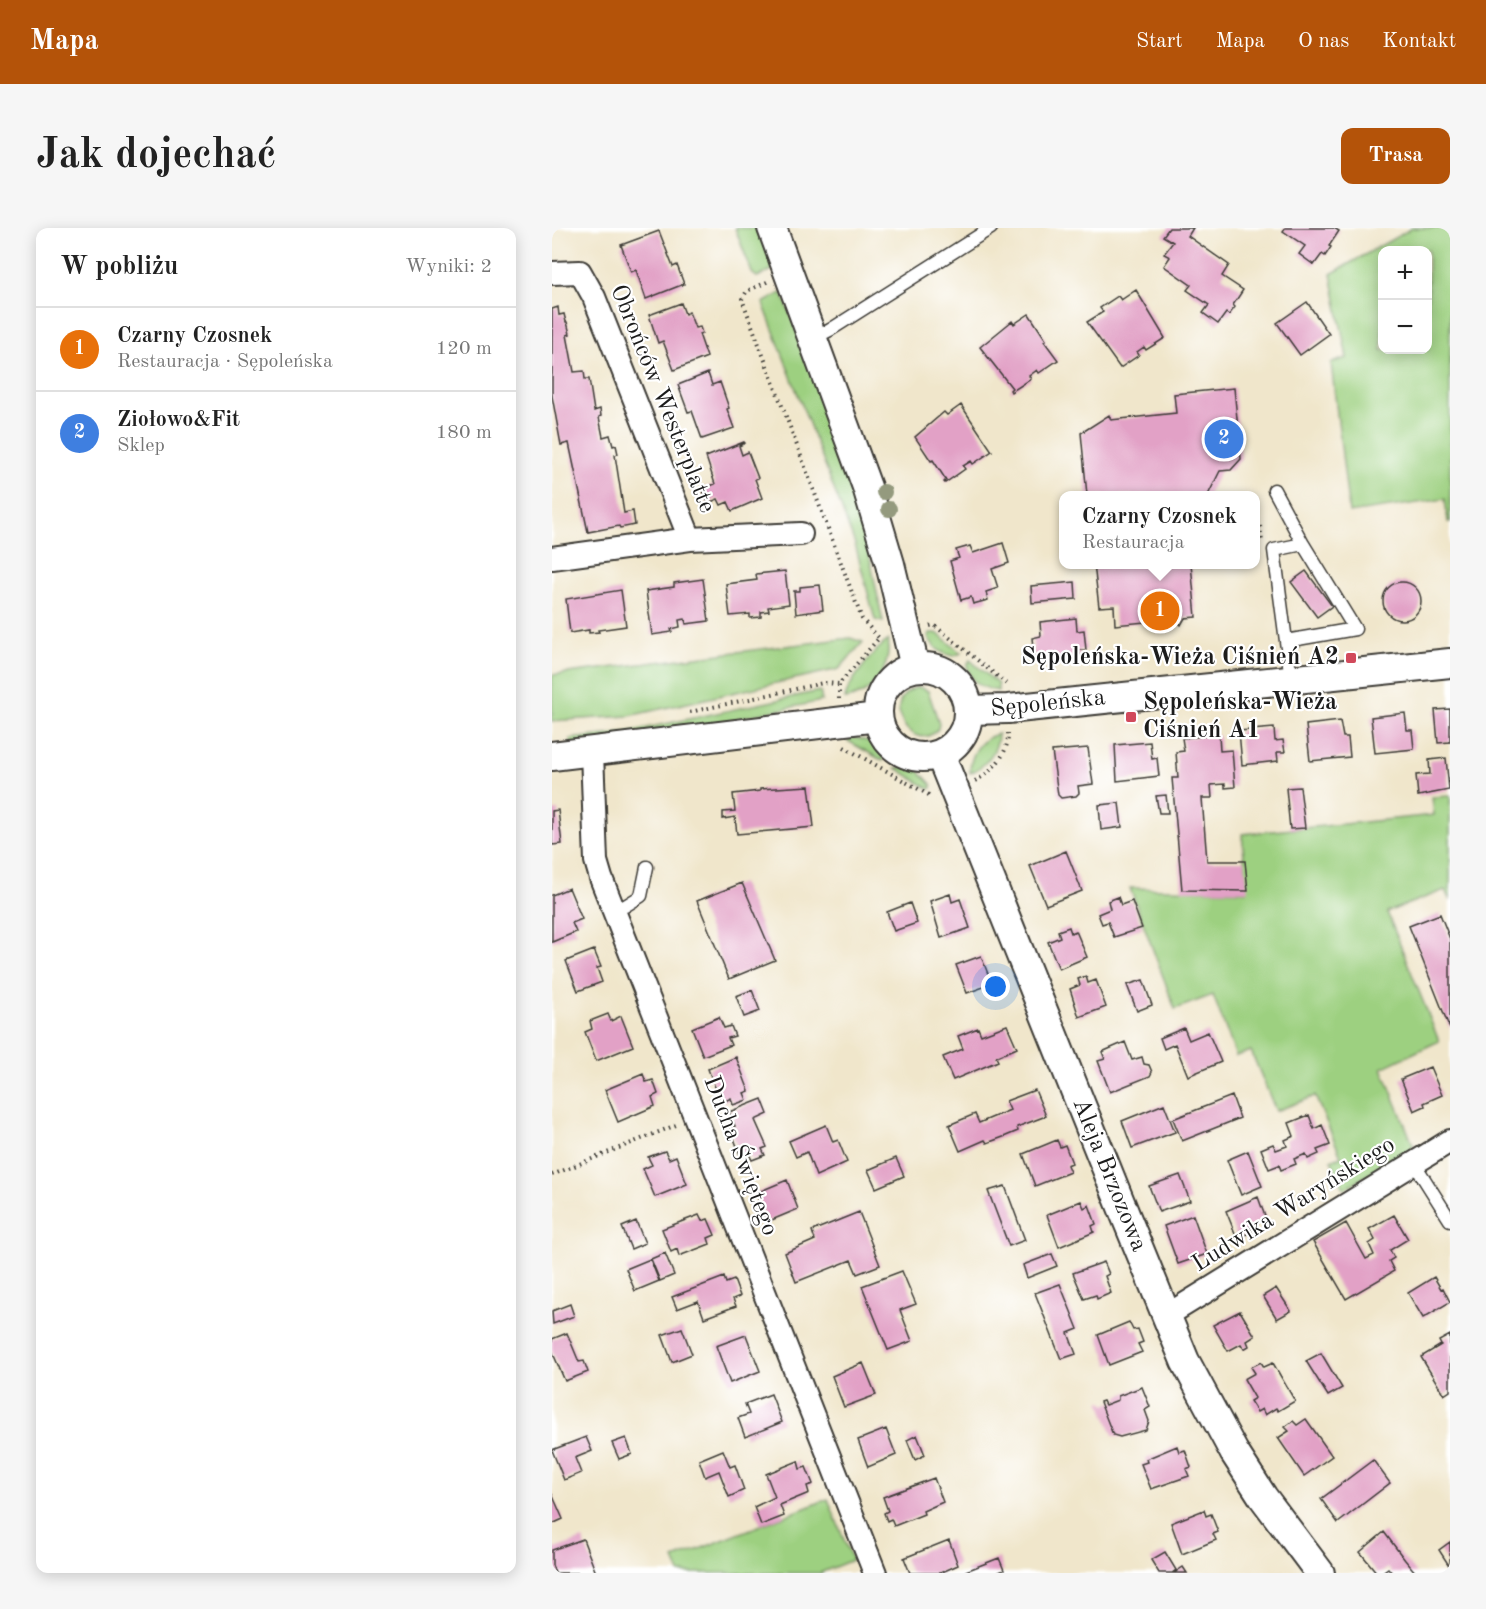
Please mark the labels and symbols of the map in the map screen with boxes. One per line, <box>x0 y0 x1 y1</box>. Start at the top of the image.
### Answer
street label: Obrońców Westerplatte <box>605 281 719 517</box>
pin: 2 <box>1204 416 1244 462</box>
pin: 1 <box>1140 588 1180 634</box>
place label: Sępoleńska-Wieża Ciśnień A2 <box>1021 646 1339 670</box>
marker: Sępoleńska-Wieża Ciśnień A2 <box>1344 651 1358 665</box>
street label: Sępoleńska <box>989 686 1107 722</box>
place label: Sępoleńska-Wieża Ciśnień A1 <box>1143 691 1337 743</box>
marker: Sępoleńska-Wieża Ciśnień A1 <box>1124 710 1138 724</box>
your location <box>981 972 1010 1001</box>
street label: Ducha Świętego <box>699 1071 786 1239</box>
street label: Aleja Brzozowa <box>1067 1095 1151 1255</box>
street label: Ludwika Waryńskiego <box>1188 1133 1400 1277</box>

